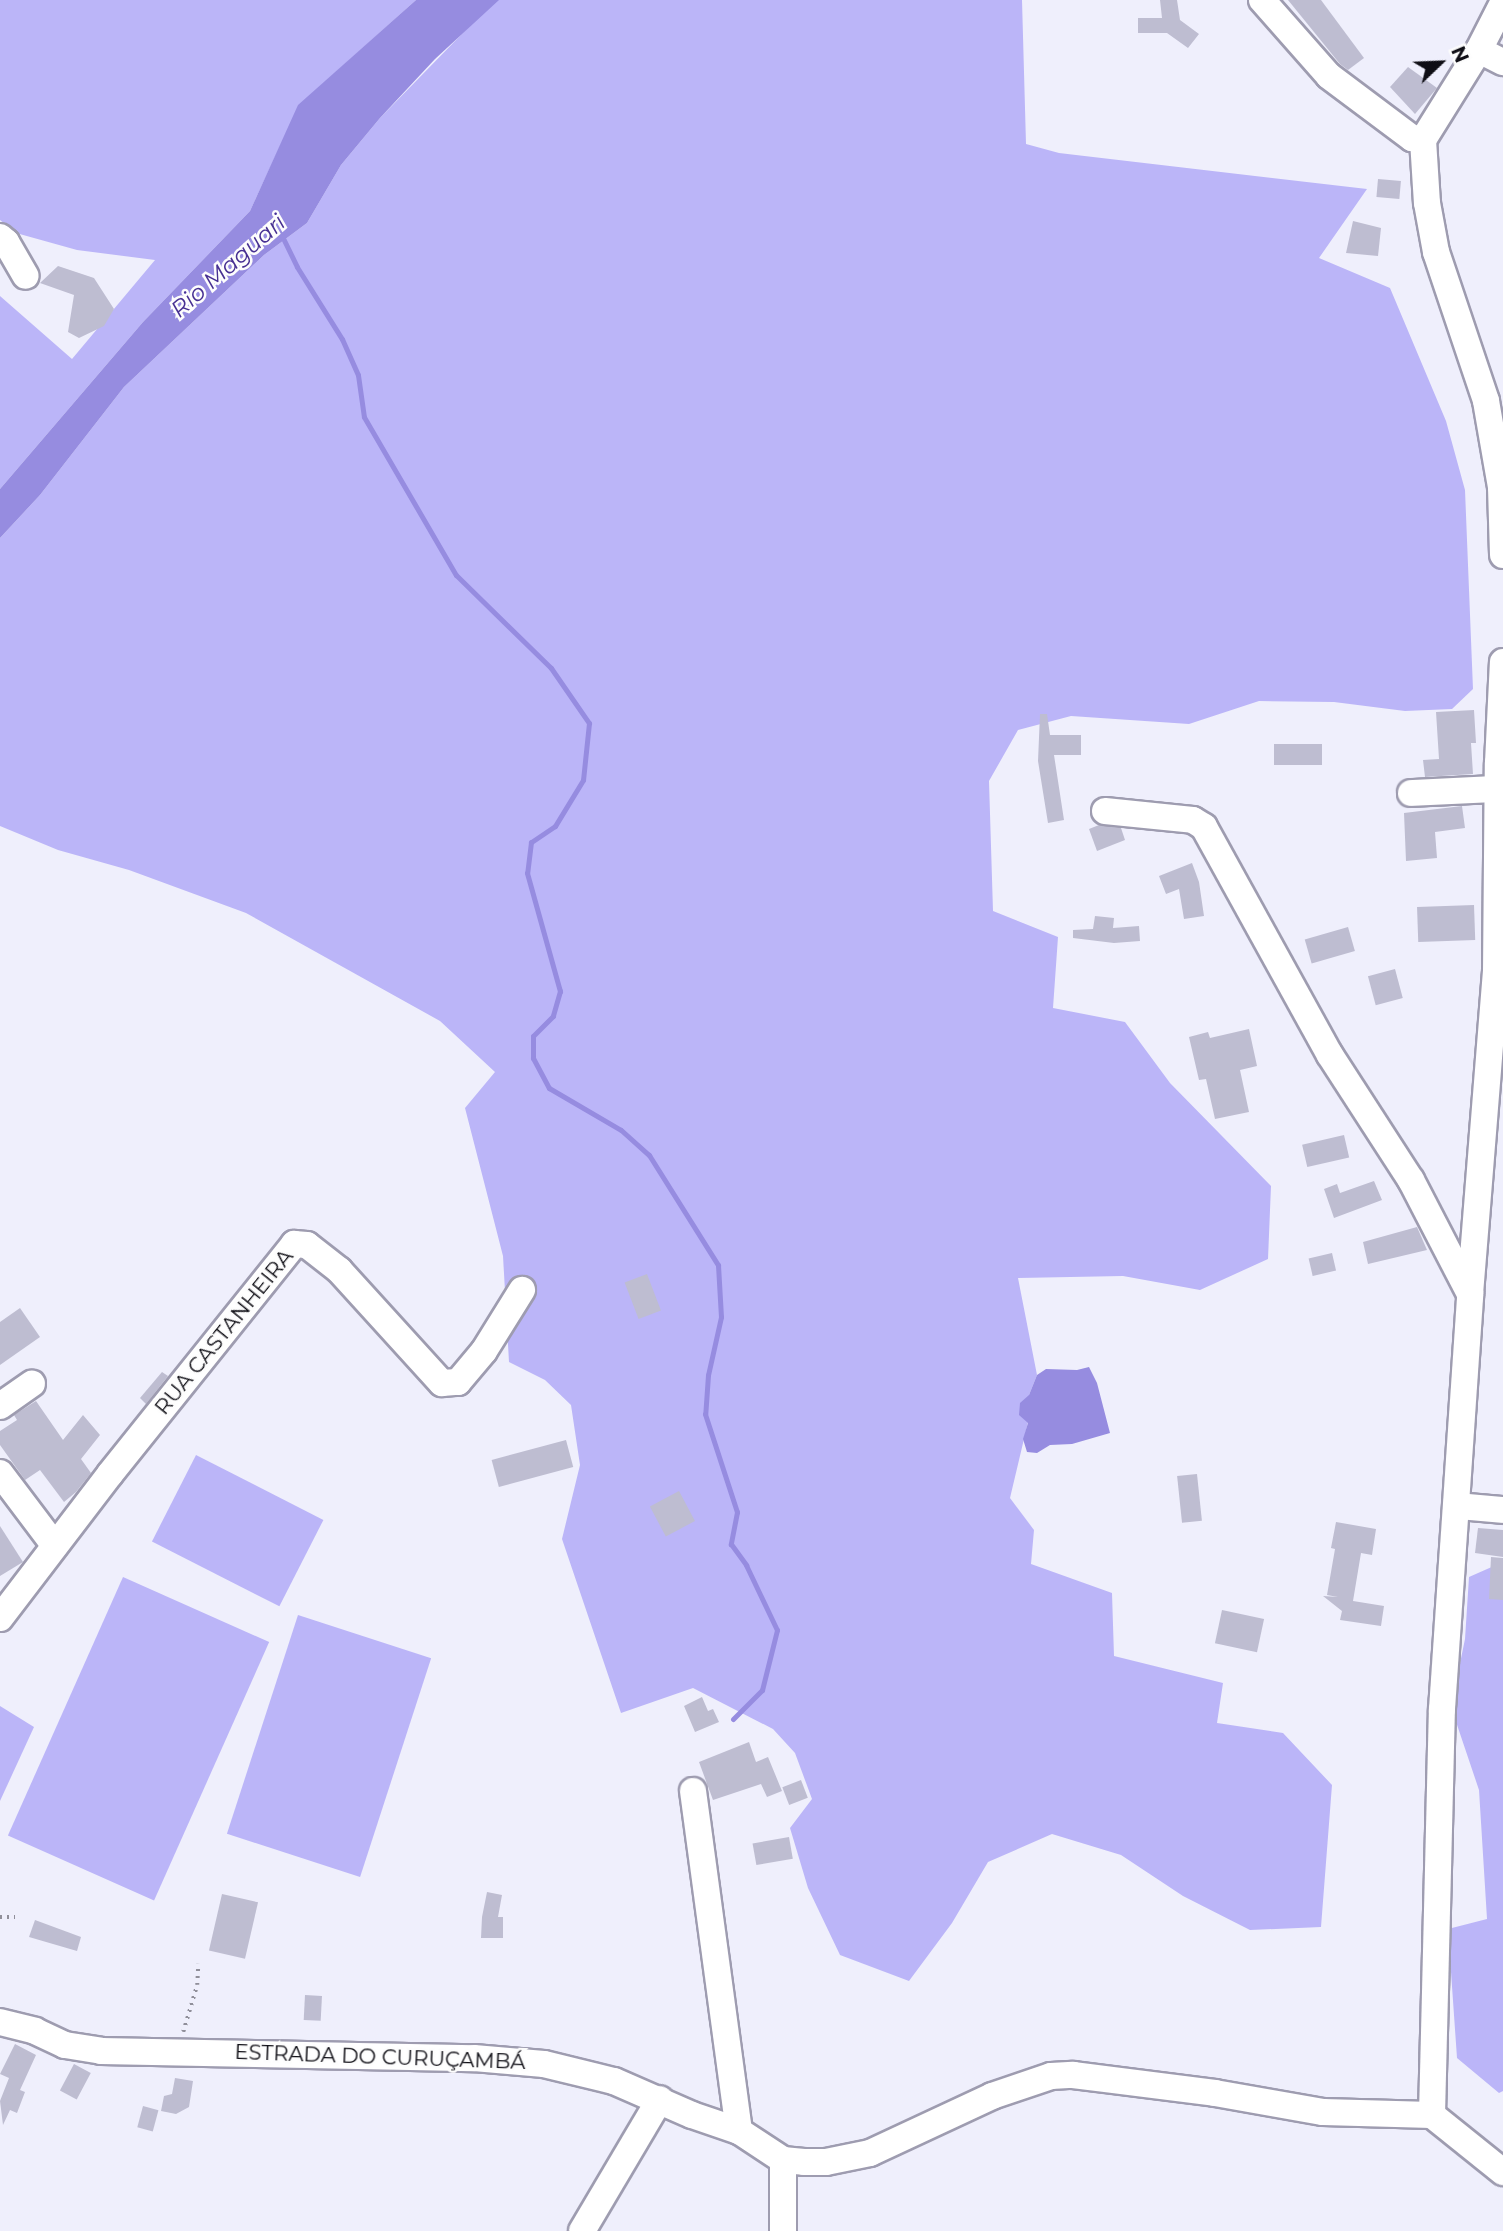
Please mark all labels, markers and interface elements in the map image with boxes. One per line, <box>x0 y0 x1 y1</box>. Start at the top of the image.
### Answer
north arrow <box>1405 28 1475 98</box>
text: N <box>1446 43 1473 66</box>
water label: Rio Maguari <box>165 209 291 323</box>
street label: RUA CASTANHEIRA <box>150 1244 298 1420</box>
street label: ESTRADA DO CURUÇAMBÁ <box>234 2039 526 2075</box>

